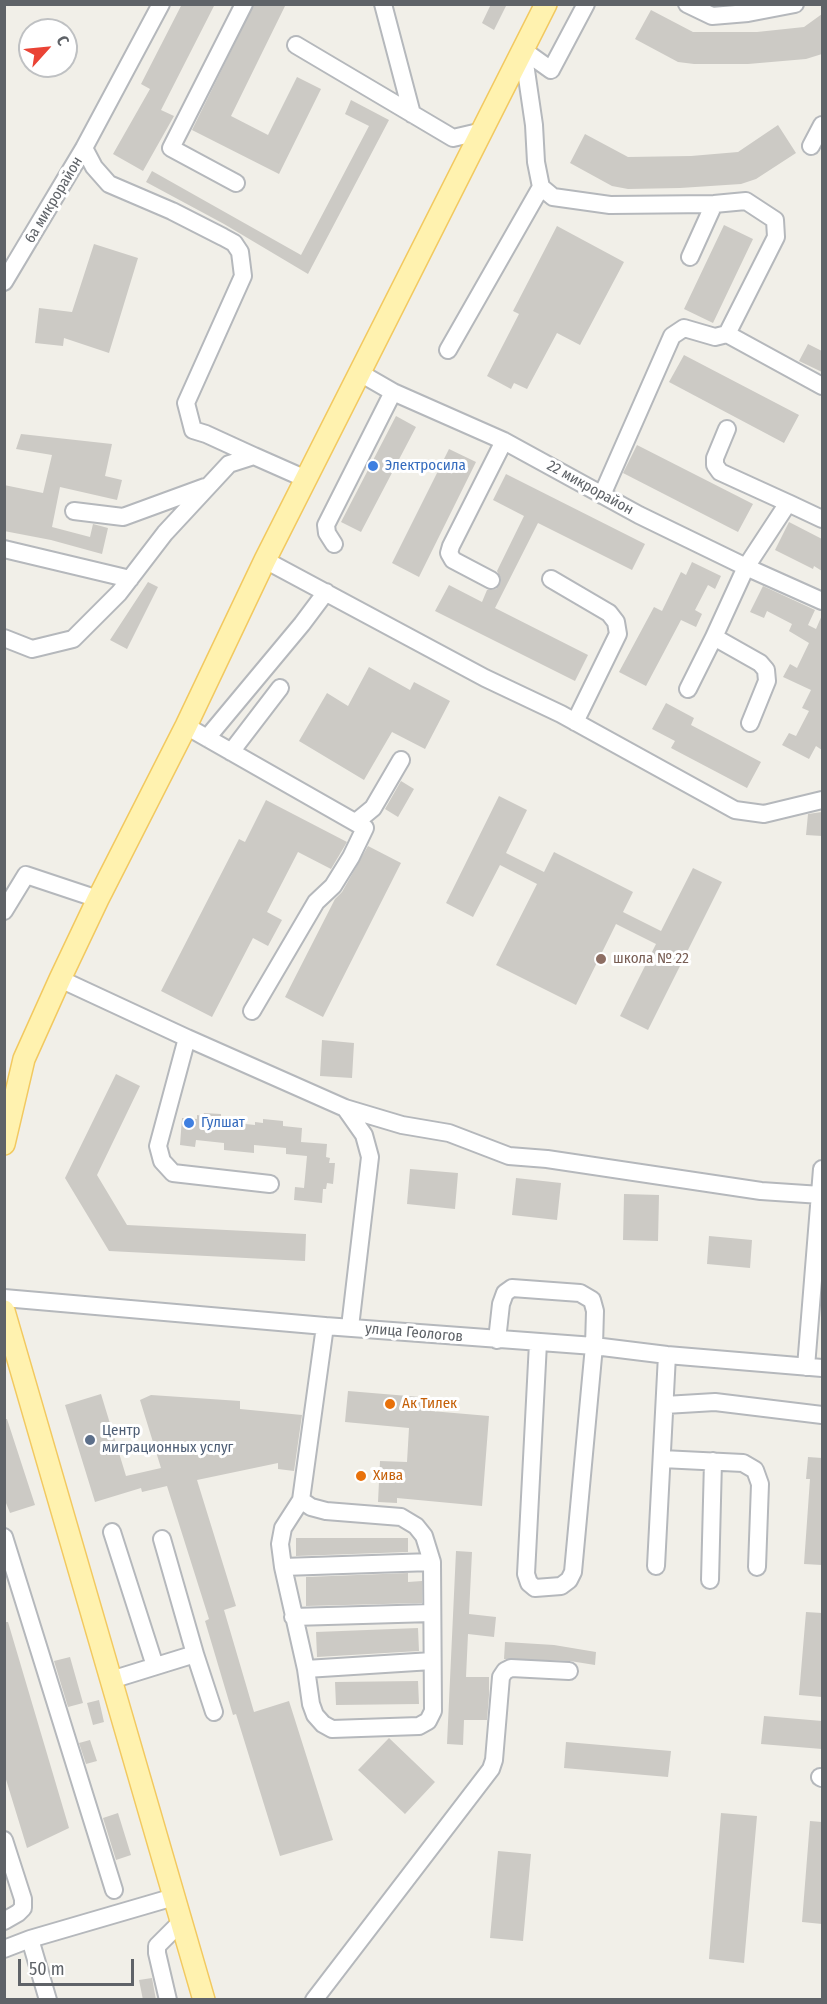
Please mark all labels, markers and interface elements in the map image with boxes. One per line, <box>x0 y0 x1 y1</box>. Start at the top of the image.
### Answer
north arrow <box>18 18 78 78</box>
text: С <box>52 32 73 49</box>
street label: 6а микрорайон <box>21 154 87 246</box>
place label: Электросила <box>385 457 466 475</box>
street label: 22 микрорайон <box>544 457 636 519</box>
marker: Электросила <box>366 459 380 473</box>
place label: школа № 22 <box>613 950 689 968</box>
marker: школа № 22 <box>594 952 608 966</box>
place label: Гулшат <box>201 1114 245 1132</box>
marker: Гулшат <box>182 1116 196 1130</box>
street label: улица Геологов <box>364 1320 464 1346</box>
place label: Ак Тилек <box>402 1395 457 1413</box>
marker: Ак Тилек <box>383 1397 397 1411</box>
place label: Центр миграционных услуг <box>102 1422 233 1457</box>
marker: Центр миграционных услуг <box>83 1433 97 1447</box>
place label: Хива <box>373 1467 403 1485</box>
marker: Хива <box>354 1469 368 1483</box>
scale bar <box>21 1947 136 1985</box>
text: 50 m <box>29 1958 65 1980</box>

